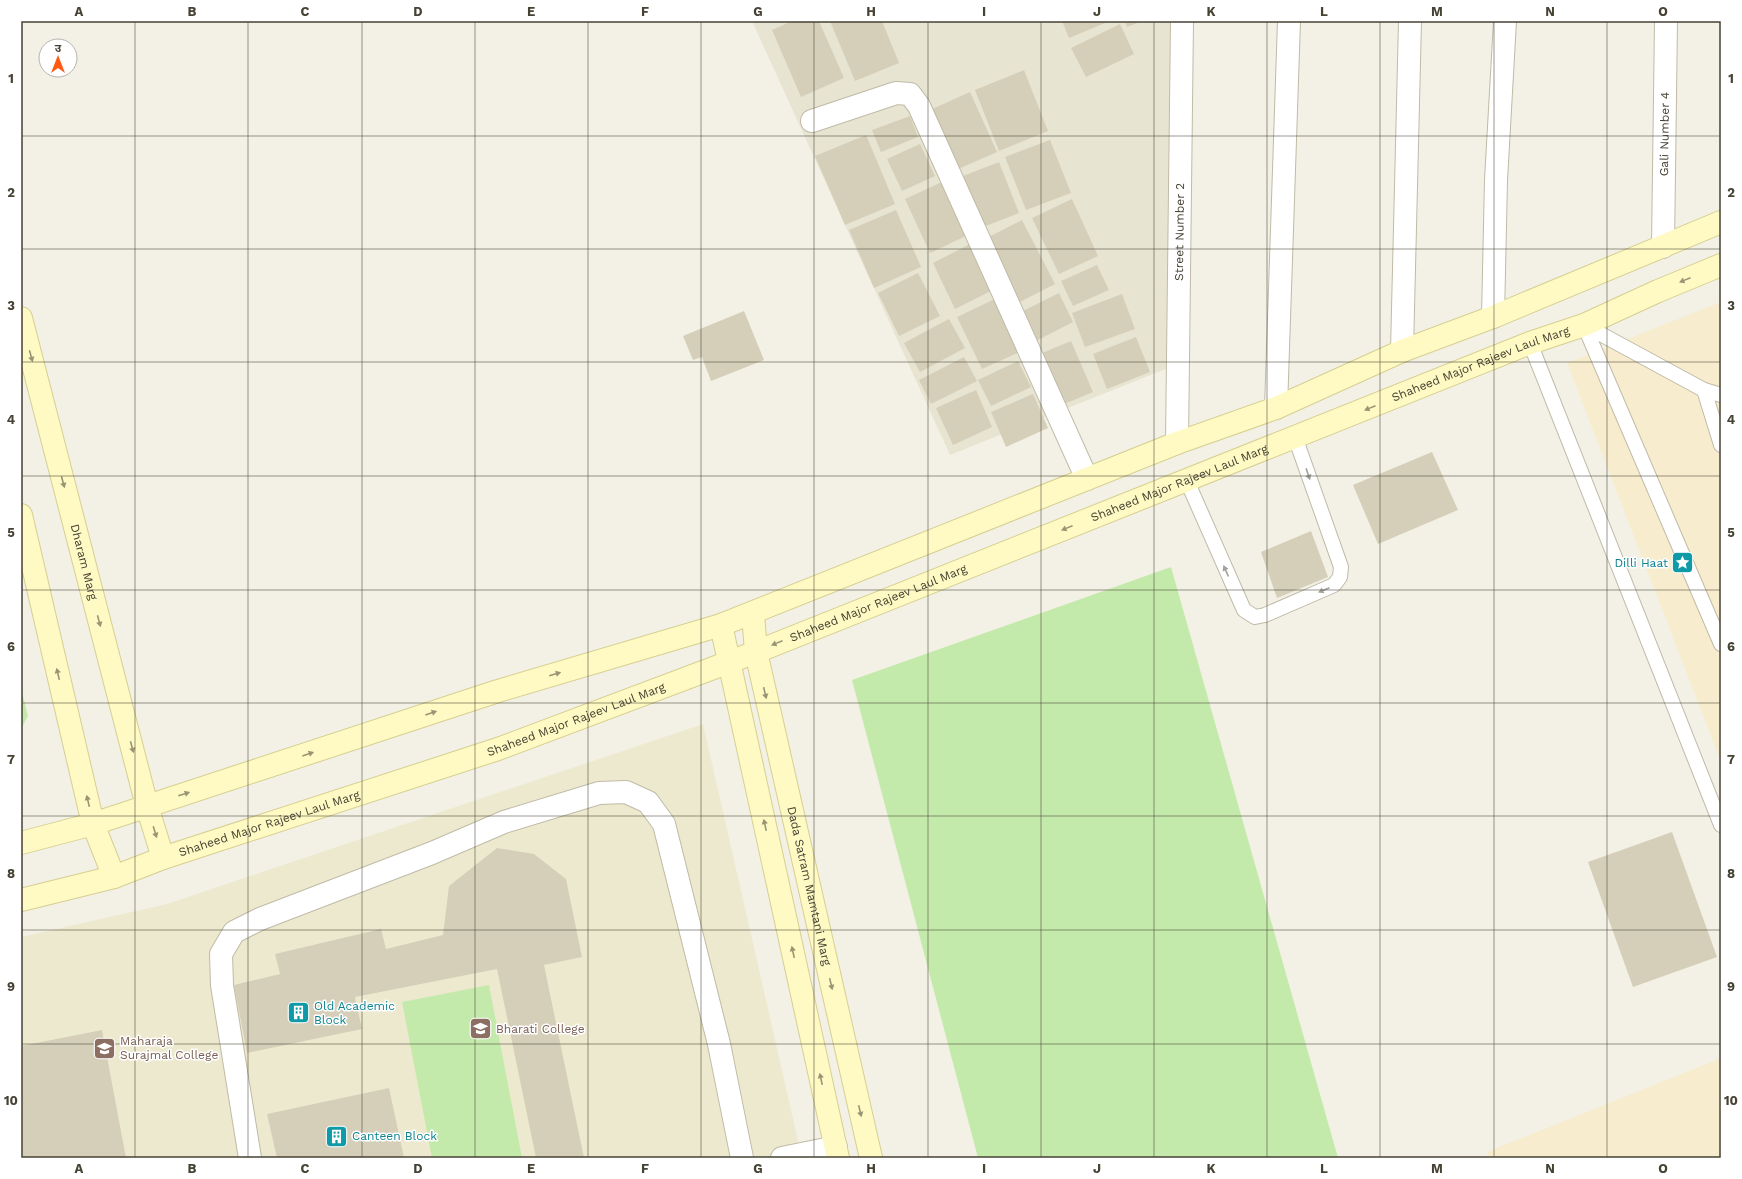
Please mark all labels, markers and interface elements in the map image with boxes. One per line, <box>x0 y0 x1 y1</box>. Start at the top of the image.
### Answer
text: A <box>75 4 84 19</box>
text: B <box>188 4 197 19</box>
text: C <box>301 4 310 19</box>
text: D <box>413 4 423 19</box>
text: E <box>527 4 535 19</box>
text: F <box>641 4 649 19</box>
text: G <box>753 4 763 19</box>
text: H <box>866 4 876 19</box>
text: I <box>982 4 986 19</box>
text: J <box>1093 4 1101 19</box>
text: K <box>1206 4 1216 19</box>
text: L <box>1320 4 1328 19</box>
text: M <box>1431 4 1443 19</box>
text: N <box>1545 4 1555 19</box>
text: O <box>1658 4 1668 19</box>
north arrow <box>38 38 78 78</box>
text: उ <box>55 42 62 55</box>
text: 1 <box>8 71 14 86</box>
text: 1 <box>1728 71 1734 86</box>
street label: Gali Number 4 <box>1657 92 1672 176</box>
street label: Street Number 2 <box>1172 183 1187 281</box>
text: 2 <box>7 185 15 200</box>
text: 2 <box>1727 185 1735 200</box>
one-way arrow <box>1678 277 1690 283</box>
text: 3 <box>7 298 15 313</box>
text: 3 <box>1727 298 1735 313</box>
street label: Shaheed Major Rajeev Laul Marg <box>1390 323 1572 405</box>
one-way arrow <box>28 350 34 362</box>
one-way arrow <box>1364 405 1376 411</box>
text: 4 <box>7 412 16 427</box>
text: 4 <box>1727 412 1736 427</box>
street label: Shaheed Major Rajeev Laul Marg <box>1089 441 1270 525</box>
one-way arrow <box>1306 469 1312 481</box>
one-way arrow <box>61 476 67 488</box>
street label: Dharam Marg <box>67 523 101 602</box>
text: 5 <box>7 525 15 540</box>
text: 5 <box>1727 525 1735 540</box>
one-way arrow <box>1061 526 1073 532</box>
place icon: Dilli Haat <box>1670 550 1696 576</box>
place label: Dilli Haat <box>1614 556 1668 570</box>
street label: Shaheed Major Rajeev Laul Marg <box>788 561 969 645</box>
one-way arrow <box>1223 564 1229 576</box>
one-way arrow <box>1318 587 1329 593</box>
one-way arrow <box>97 615 103 628</box>
text: 6 <box>7 639 15 654</box>
text: 6 <box>1727 639 1735 654</box>
one-way arrow <box>772 640 783 646</box>
one-way arrow <box>55 668 61 680</box>
one-way arrow <box>550 671 562 677</box>
street label: Shaheed Major Rajeev Laul Marg <box>485 680 668 759</box>
one-way arrow <box>763 687 769 699</box>
one-way arrow <box>426 710 438 716</box>
one-way arrow <box>129 742 135 754</box>
one-way arrow <box>303 751 315 757</box>
text: 7 <box>7 752 15 767</box>
text: 7 <box>1727 752 1735 767</box>
street label: Shaheed Major Rajeev Laul Marg <box>177 787 362 859</box>
one-way arrow <box>179 791 191 797</box>
one-way arrow <box>84 795 90 807</box>
street label: Dada Satram Mamtani Marg <box>784 805 834 967</box>
one-way arrow <box>761 819 767 831</box>
one-way arrow <box>152 826 158 838</box>
text: 8 <box>7 866 15 881</box>
text: 8 <box>1727 866 1735 881</box>
one-way arrow <box>789 946 795 958</box>
one-way arrow <box>829 978 835 990</box>
text: 9 <box>7 979 15 994</box>
text: 9 <box>1727 979 1735 994</box>
place label: Old Academic Block <box>314 999 395 1027</box>
building icon: Old Academic Block <box>286 1000 312 1026</box>
school or university icon: Bharati College <box>467 1016 493 1042</box>
place label: Bharati College <box>496 1022 585 1036</box>
place label: Maharaja Surajmal College <box>120 1034 218 1062</box>
school or university icon: Maharaja Surajmal College <box>92 1035 118 1061</box>
one-way arrow <box>817 1073 823 1085</box>
text: 10 <box>4 1093 18 1108</box>
text: 10 <box>1724 1093 1738 1108</box>
one-way arrow <box>857 1105 863 1117</box>
building icon: Canteen Block <box>323 1123 349 1149</box>
place label: Canteen Block <box>352 1129 437 1143</box>
text: A <box>75 1161 84 1176</box>
text: B <box>188 1161 197 1176</box>
text: C <box>301 1161 310 1176</box>
text: D <box>413 1161 423 1176</box>
text: E <box>527 1161 535 1176</box>
text: F <box>641 1161 649 1176</box>
text: G <box>753 1161 763 1176</box>
text: H <box>866 1161 876 1176</box>
text: I <box>982 1161 986 1176</box>
text: J <box>1093 1161 1101 1176</box>
text: K <box>1206 1161 1216 1176</box>
text: L <box>1320 1161 1328 1176</box>
text: M <box>1431 1161 1443 1176</box>
text: N <box>1545 1161 1555 1176</box>
text: O <box>1658 1161 1668 1176</box>

